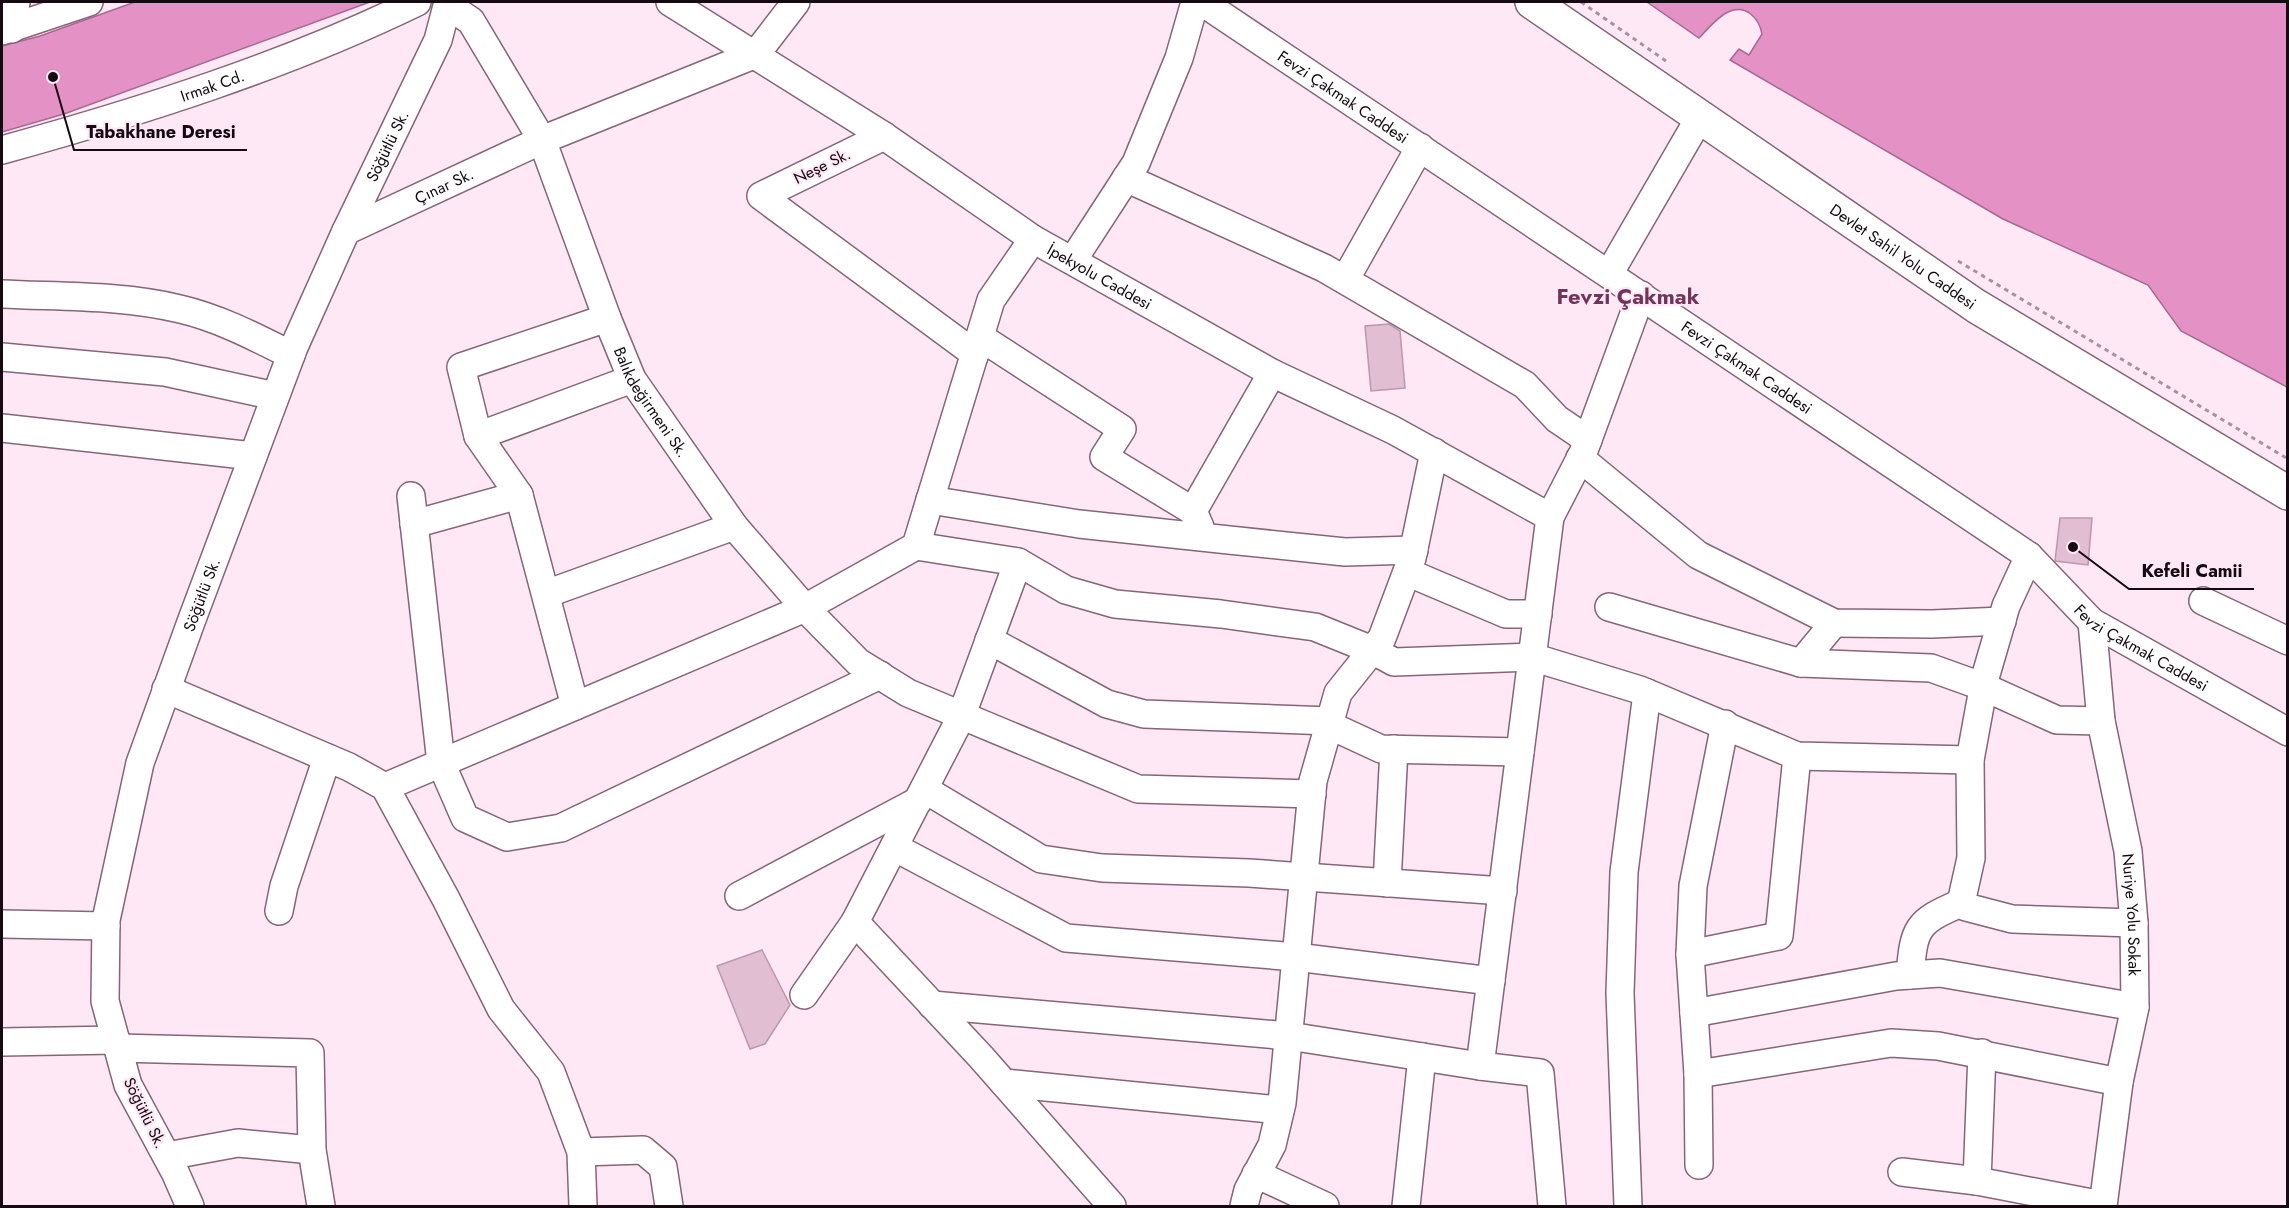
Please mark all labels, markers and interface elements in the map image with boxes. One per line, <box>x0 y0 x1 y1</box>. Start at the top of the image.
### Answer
street label: Fevzi Çakmak Caddesi <box>1273 44 1413 149</box>
street label: Irmak Cd. <box>177 64 248 107</box>
street label: Söğütlü Sk. <box>360 106 414 186</box>
callout: Tabakhane Deresi <box>74 114 247 150</box>
text: Tabakhane Deresi <box>86 119 236 145</box>
street label: Neşe Sk. <box>789 142 855 190</box>
street label: Çınar Sk. <box>411 162 477 209</box>
street label: Devlet Sahil Yolu Caddesi <box>1825 198 1981 315</box>
street label: İpekyolu Caddesi <box>1043 238 1156 315</box>
district label: Fevzi Çakmak <box>1557 280 1700 312</box>
street label: Fevzi Çakmak Caddesi <box>1677 315 1817 419</box>
street label: Balıkdeğirmeni Sk. <box>608 343 694 462</box>
callout: Kefeli Camii <box>2129 553 2254 589</box>
street label: Söğütlü Sk. <box>177 555 226 635</box>
text: Kefeli Camii <box>2141 558 2243 584</box>
street label: Fevzi Çakmak Caddesi <box>2069 599 2213 697</box>
street label: Nuriye Yolu Sokak <box>2117 852 2146 977</box>
street label: Söğütlü Sk. <box>118 1073 172 1153</box>

